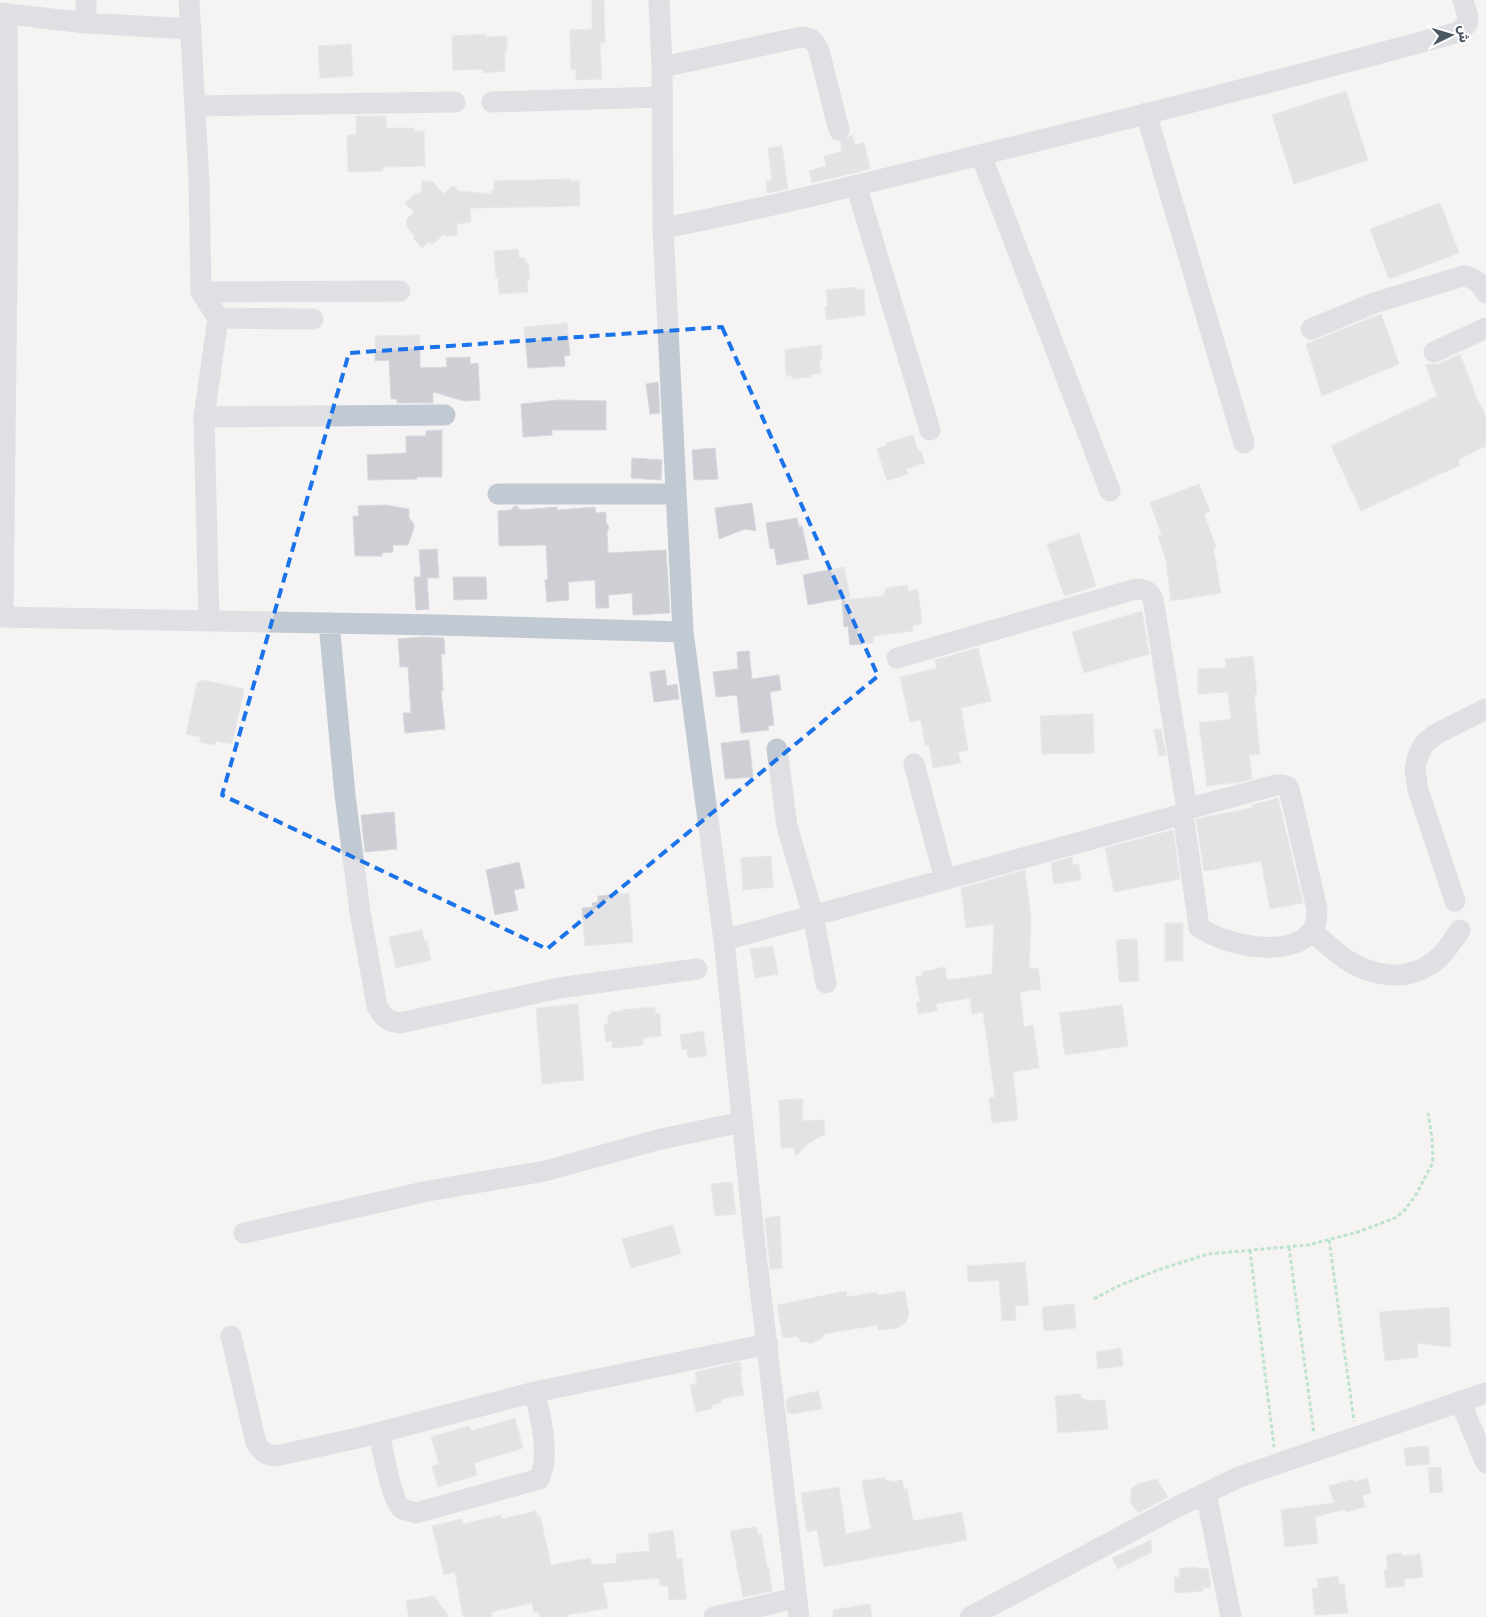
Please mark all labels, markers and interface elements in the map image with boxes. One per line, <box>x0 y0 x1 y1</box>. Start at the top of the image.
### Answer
north arrow <box>1426 10 1476 60</box>
text: ش <box>1454 24 1473 44</box>

